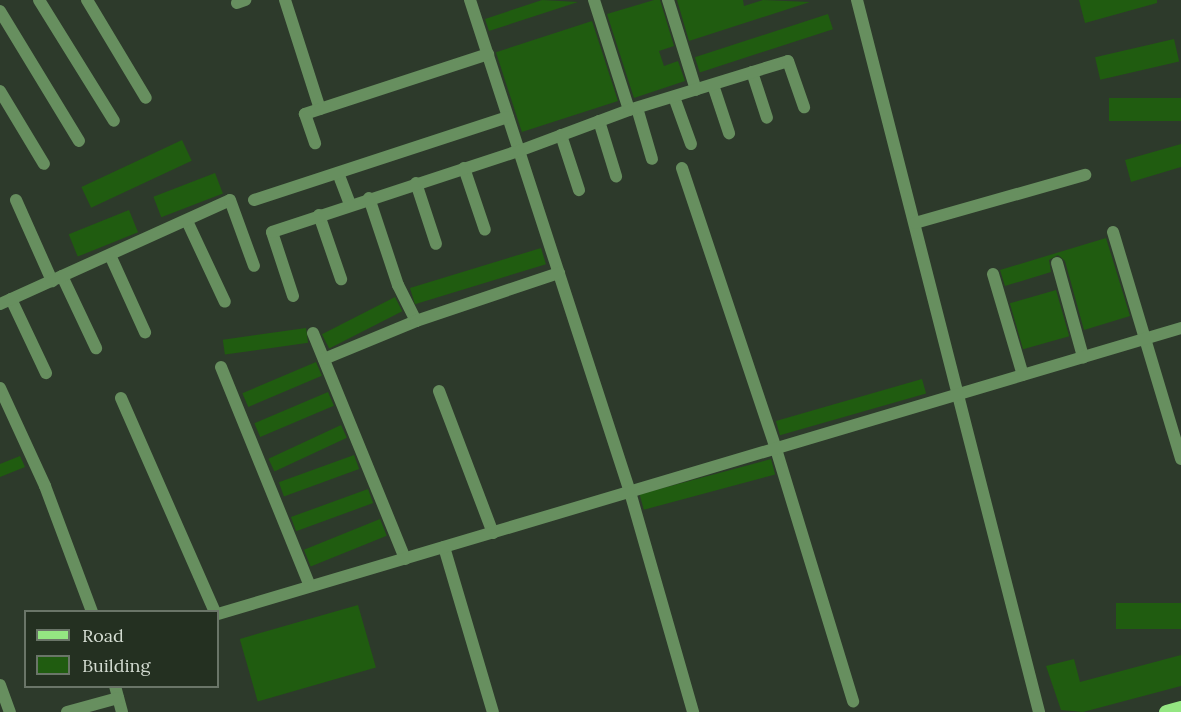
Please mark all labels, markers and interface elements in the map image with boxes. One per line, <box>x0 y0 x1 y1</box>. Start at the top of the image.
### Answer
legend <box>24 610 219 688</box>
text: Road <box>82 624 124 647</box>
text: Building <box>82 654 150 677</box>

